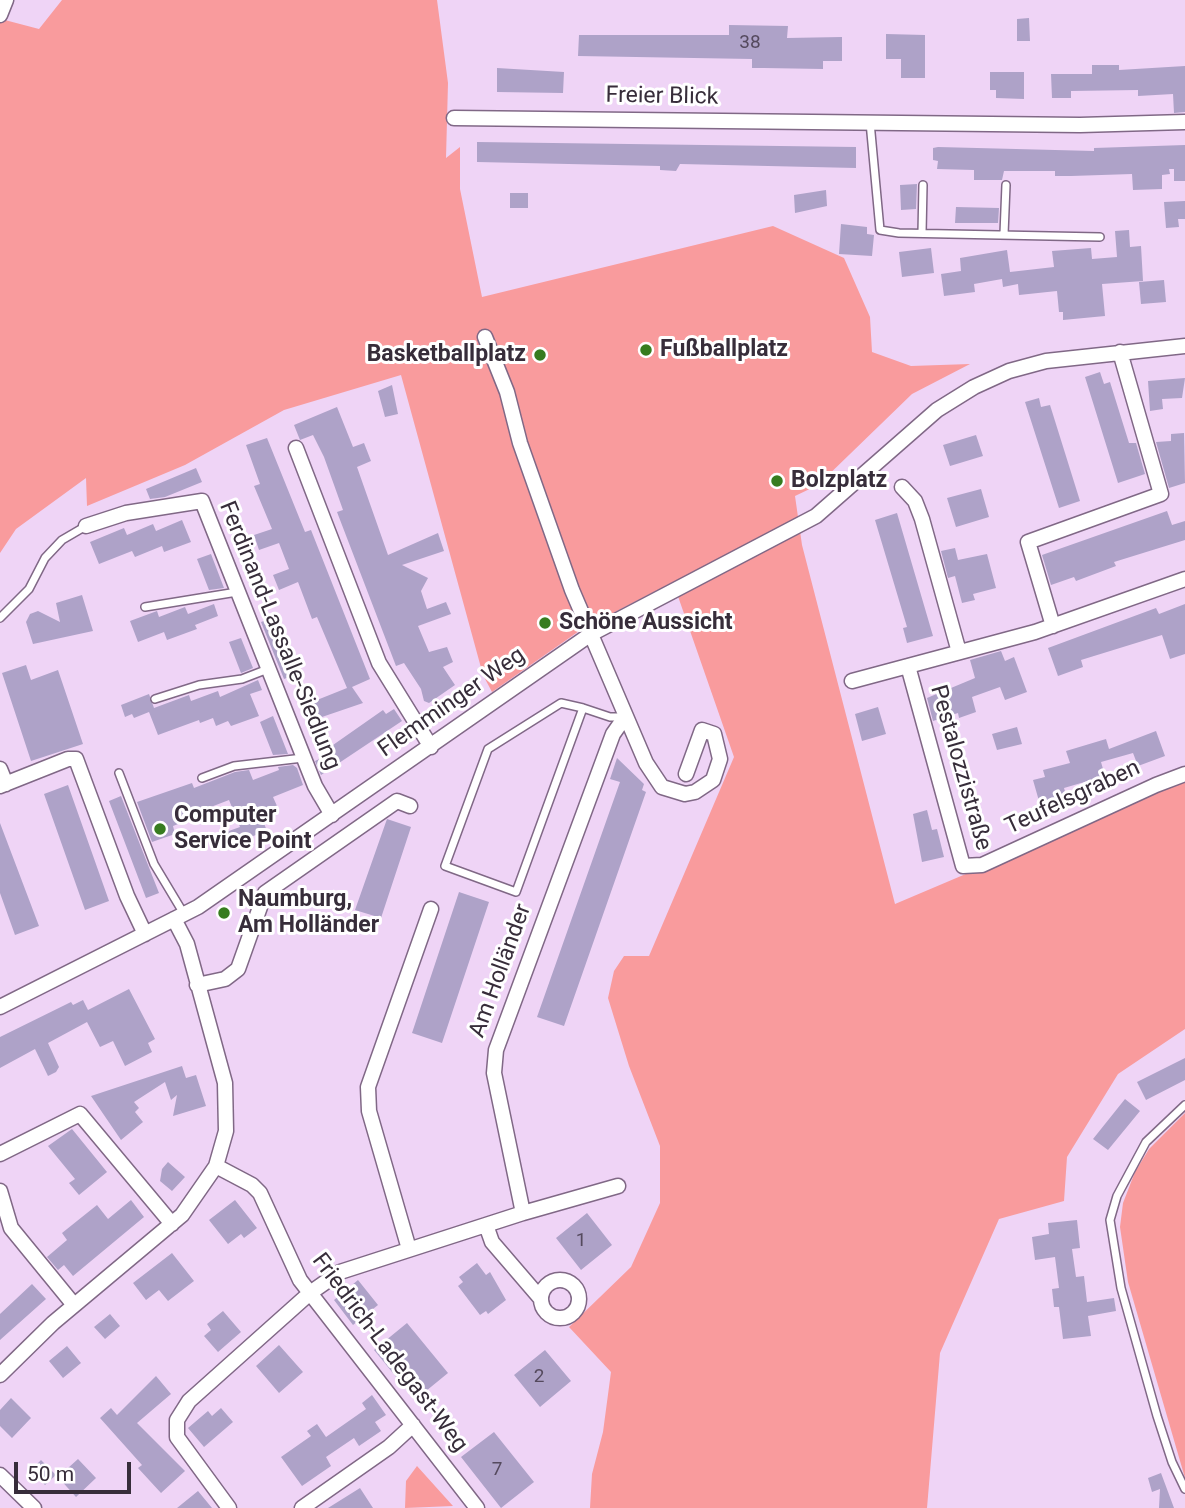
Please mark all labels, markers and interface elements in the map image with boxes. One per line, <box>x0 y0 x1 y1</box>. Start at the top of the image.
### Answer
house number: 38 <box>739 32 761 54</box>
street label: Freier Blick <box>605 82 719 112</box>
place label: Fußballplatz <box>660 336 788 364</box>
place label: Basketballplatz <box>367 341 526 369</box>
marker: Fußballplatz <box>638 342 654 358</box>
marker: Basketballplatz <box>532 347 548 363</box>
place label: Bolzplatz <box>791 467 887 495</box>
marker: Bolzplatz <box>769 473 785 489</box>
street label: Ferdinand-Lassalle-Siedlung <box>212 498 346 774</box>
place label: Schöne Aussicht <box>559 609 733 637</box>
marker: Schöne Aussicht <box>537 615 553 631</box>
street label: Flemminger Weg <box>373 642 531 764</box>
street label: Pestalozzistraße <box>923 682 997 854</box>
street label: Teufelsgraben <box>1001 755 1145 841</box>
place label: Computer Service Point <box>174 802 311 856</box>
marker: Computer Service Point <box>152 821 168 837</box>
place label: Naumburg, Am Holländer <box>238 886 379 940</box>
street label: Am Holländer <box>464 901 538 1041</box>
marker: Naumburg, Am Holländer <box>216 905 232 921</box>
house number: 1 <box>576 1230 586 1252</box>
street label: Friedrich-Ladegast-Weg <box>305 1248 473 1458</box>
house number: 2 <box>534 1366 544 1388</box>
scale bar <box>18 1448 135 1492</box>
house number: 7 <box>492 1459 502 1481</box>
text: 50 m <box>27 1462 74 1486</box>

